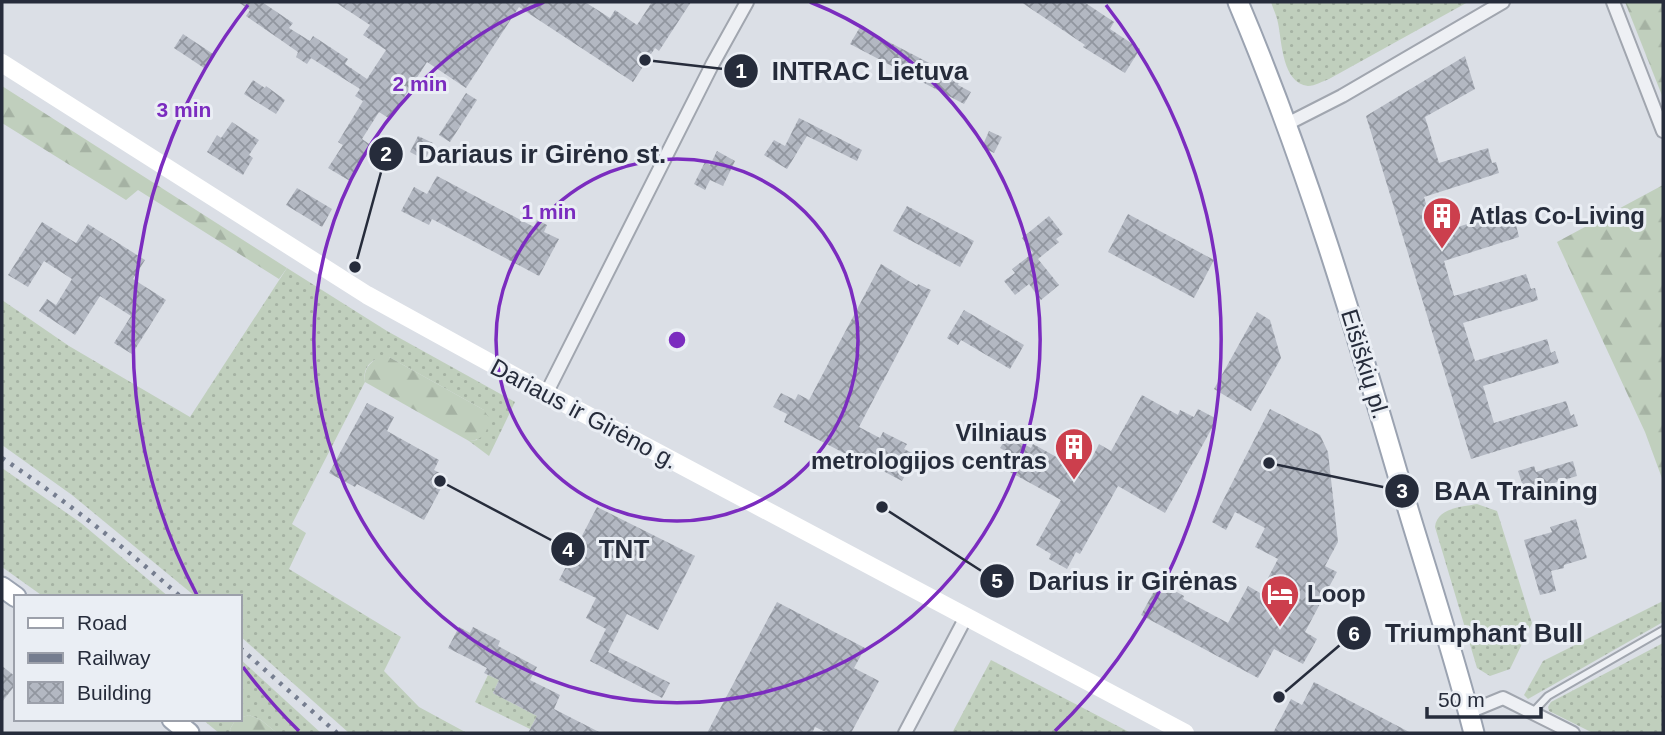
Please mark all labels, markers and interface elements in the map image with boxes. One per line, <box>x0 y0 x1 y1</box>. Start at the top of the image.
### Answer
callout: INTRAC Lietuva <box>723 47 983 94</box>
text: INTRAC Lietuva <box>772 56 969 86</box>
text: 1 <box>735 59 747 82</box>
text: 2 min <box>393 72 447 95</box>
text: 3 min <box>157 98 211 121</box>
callout: Dariaus ir Girėno st. <box>368 131 680 178</box>
text: Dariaus ir Girėno st. <box>418 139 666 169</box>
text: 2 <box>380 142 392 165</box>
building icon: Atlas Co-Living <box>1421 195 1463 250</box>
text: 1 min <box>522 200 576 223</box>
place label: Atlas Co-Living <box>1469 202 1645 229</box>
street label: Eišiškių pl. <box>1336 306 1395 422</box>
centre of rings <box>665 328 689 352</box>
street label: Dariaus ir Girėno g. <box>486 353 682 474</box>
place label: Vilniaus metrologijos centras <box>811 419 1047 474</box>
building icon: Vilniaus metrologijos centras <box>1053 426 1095 481</box>
callout: BAA Training <box>1384 468 1612 515</box>
text: BAA Training <box>1434 476 1598 506</box>
text: 3 <box>1396 479 1408 502</box>
callout: TNT <box>550 526 664 573</box>
text: TNT <box>599 534 649 564</box>
text: 4 <box>562 538 574 561</box>
callout: Darius ir Girėnas <box>980 557 1252 604</box>
text: Darius ir Girėnas <box>1028 566 1238 596</box>
text: 5 <box>991 569 1003 592</box>
hotel icon: Loop <box>1259 573 1301 628</box>
place label: Loop <box>1307 580 1366 607</box>
legend <box>14 595 242 721</box>
callout: Triumphant Bull <box>1337 610 1597 657</box>
text: Road <box>77 611 127 634</box>
text: Triumphant Bull <box>1385 618 1583 648</box>
text: 6 <box>1348 622 1360 645</box>
text: Railway <box>77 646 151 669</box>
scale bar <box>1427 676 1541 720</box>
text: Building <box>77 681 152 704</box>
text: 50 m <box>1438 688 1485 711</box>

